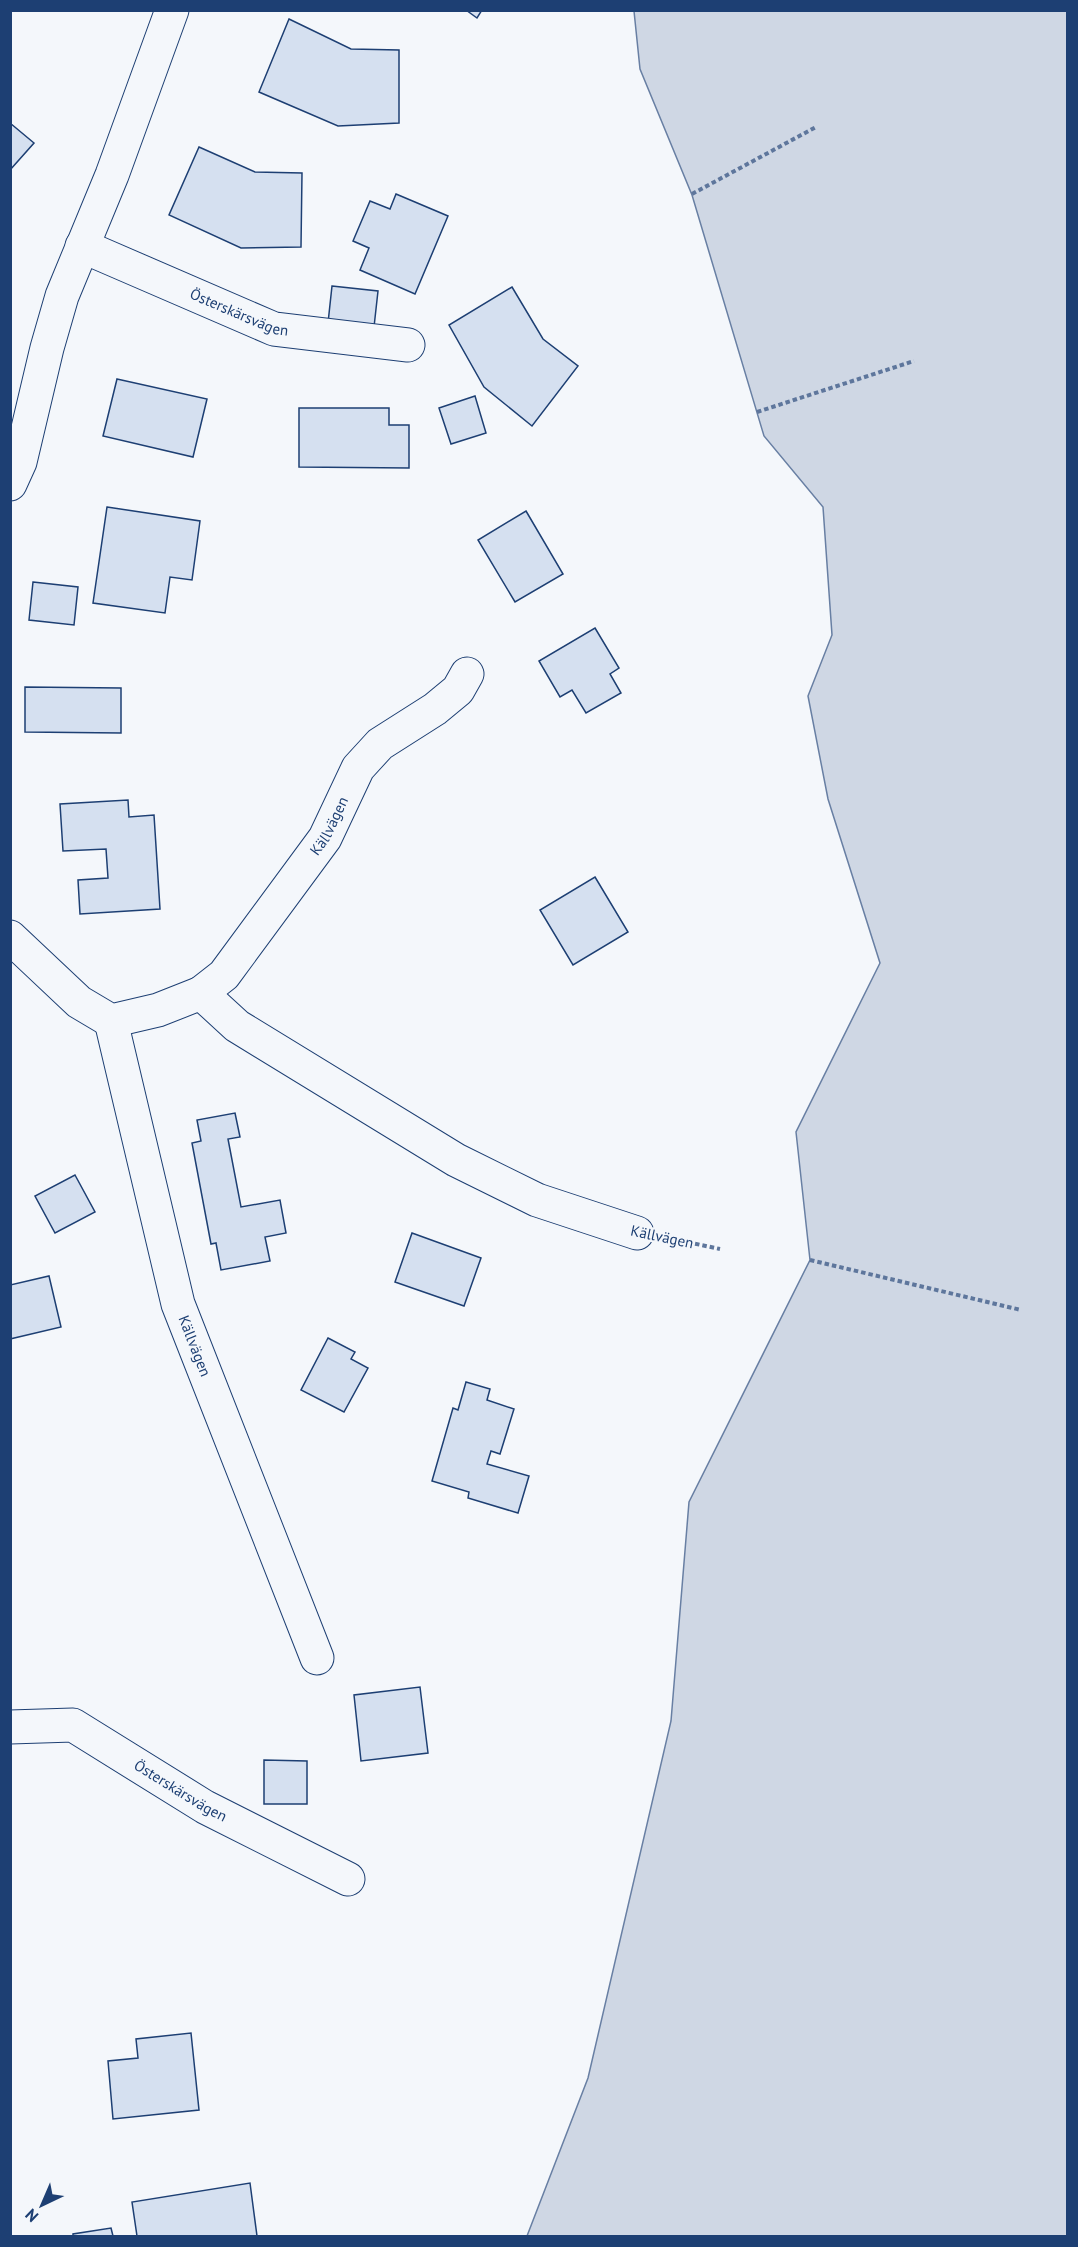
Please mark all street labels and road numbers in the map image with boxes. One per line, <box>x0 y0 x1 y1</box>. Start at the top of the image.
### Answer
street label: Österskärsvägen <box>187 284 290 340</box>
street label: Källvägen <box>305 793 352 859</box>
street label: Källvägen <box>629 1221 695 1252</box>
street label: Källvägen <box>174 1313 216 1379</box>
street label: Österskärsvägen <box>131 1755 230 1825</box>

